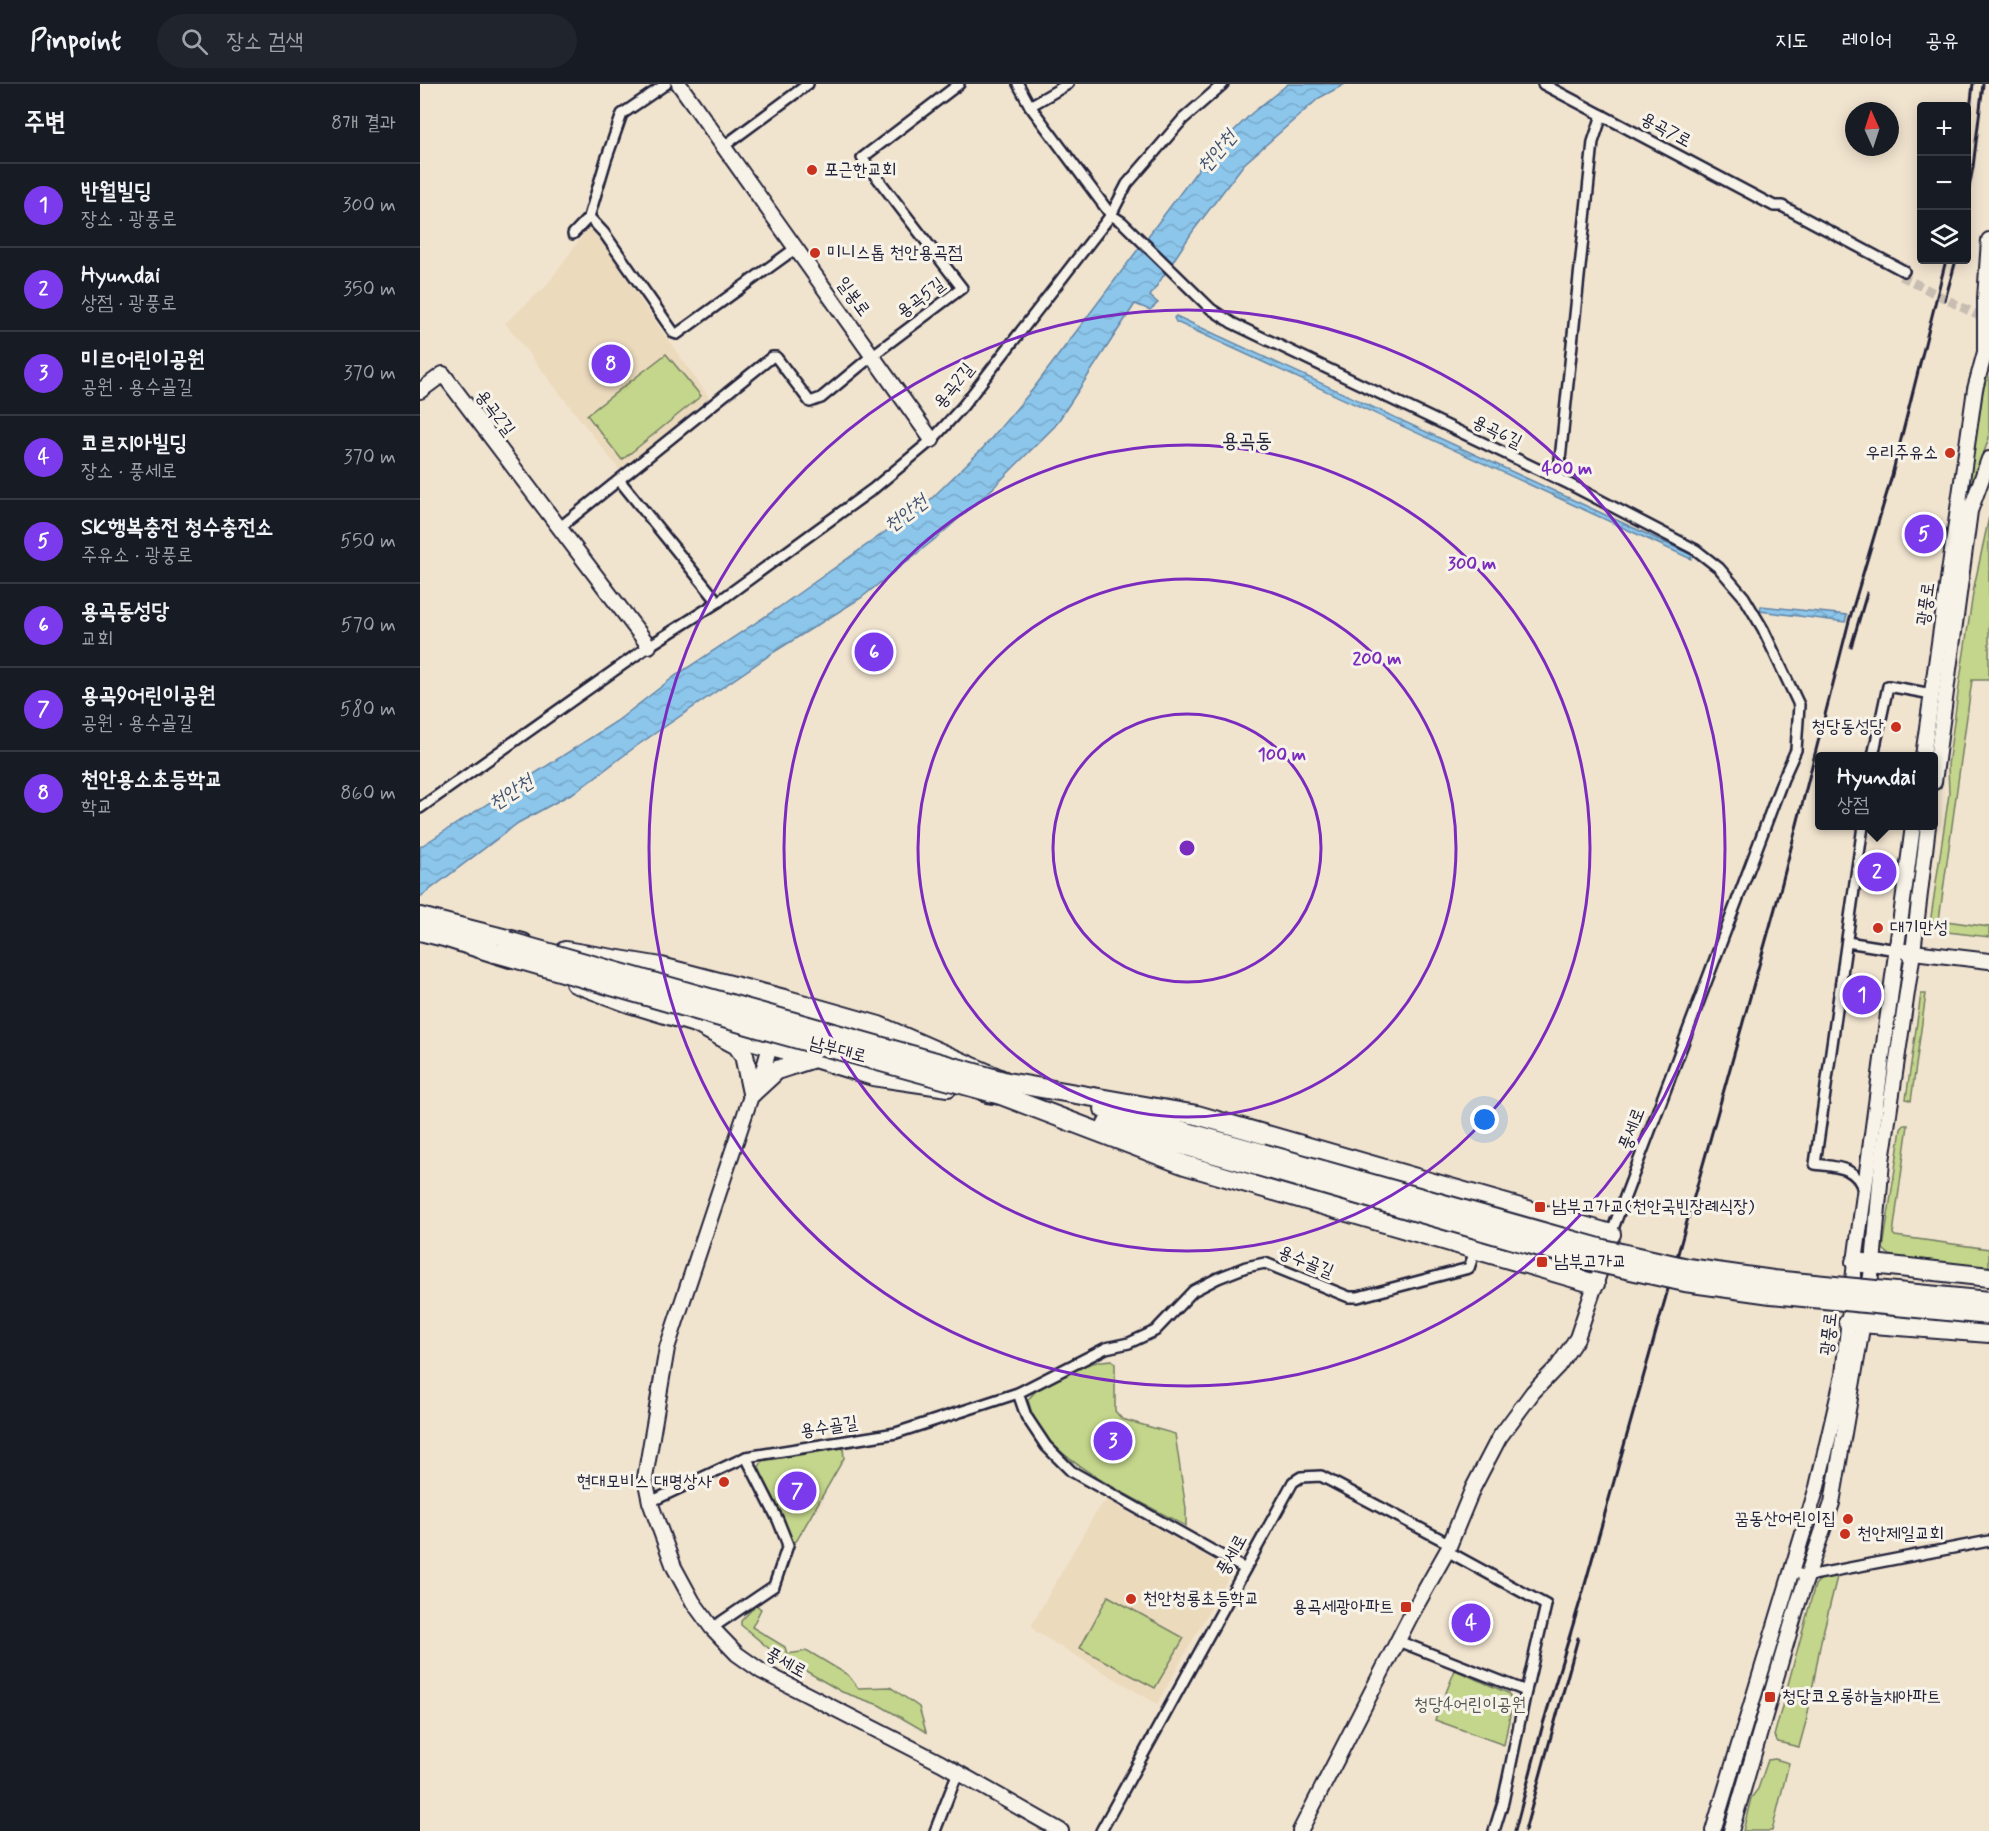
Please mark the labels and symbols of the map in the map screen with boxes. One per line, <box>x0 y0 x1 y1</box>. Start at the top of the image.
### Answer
north arrow <box>1845 102 1899 156</box>
street label: 용곡7로 <box>1636 107 1696 153</box>
water label: 천안천 <box>1191 123 1244 179</box>
place label: 포근한교회 <box>824 158 896 182</box>
marker: 포근한교회 <box>805 163 819 177</box>
place label: 미니스톱 천안용곡점 <box>827 241 963 265</box>
marker: 미니스톱 천안용곡점 <box>808 246 822 260</box>
street label: 일봉로 <box>831 272 875 322</box>
street label: 용곡5길 <box>892 272 950 324</box>
pin: 8 <box>592 342 630 386</box>
street label: 용곡2길 <box>928 358 980 414</box>
street label: 용곡2길 <box>470 385 521 442</box>
street label: 용곡6길 <box>1468 410 1526 455</box>
district label: 용곡동 <box>1222 427 1272 455</box>
place label: 우리주유소 <box>1866 441 1938 465</box>
marker: 우리주유소 <box>1943 446 1957 460</box>
text: 400 m <box>1542 457 1592 481</box>
water label: 천안천 <box>879 488 935 539</box>
pin: 5 <box>1904 512 1944 556</box>
text: 300 m <box>1448 552 1496 576</box>
street label: 광풍로 <box>1911 581 1941 627</box>
pin: 6 <box>854 630 894 674</box>
text: 200 m <box>1352 647 1402 671</box>
place label: 청당동성당 <box>1812 715 1885 739</box>
marker: 청당동성당 <box>1889 720 1903 734</box>
text: 100 m <box>1258 743 1306 767</box>
water label: 천안천 <box>483 767 540 817</box>
centre of rings <box>1177 838 1197 858</box>
pin: 2 <box>1858 850 1896 894</box>
place label: 대기만성 <box>1890 916 1948 940</box>
marker: 대기만성 <box>1871 921 1885 935</box>
pin: 1 <box>1842 972 1882 1018</box>
street label: 남부대로 <box>807 1031 869 1069</box>
street label: 풍세로 <box>1613 1104 1651 1154</box>
your location <box>1470 1105 1499 1134</box>
place label: 남부고가교(천안국빈장례식장) <box>1552 1195 1755 1219</box>
marker: 남부고가교(천안국빈장례식장) <box>1533 1200 1547 1214</box>
street label: 용수골길 <box>1275 1240 1338 1284</box>
place label: 남부고가교 <box>1554 1250 1626 1274</box>
marker: 남부고가교 <box>1535 1255 1549 1269</box>
street label: 광풍로 <box>1815 1311 1843 1357</box>
street label: 용수골길 <box>799 1411 860 1443</box>
pin: 3 <box>1094 1418 1132 1464</box>
pin: 7 <box>778 1468 817 1514</box>
place label: 현대모비스 대명상사 <box>577 1470 713 1494</box>
marker: 현대모비스 대명상사 <box>717 1475 731 1489</box>
place label: 꿈동산어린이집 <box>1735 1507 1836 1531</box>
marker: 꿈동산어린이집 <box>1841 1512 1855 1526</box>
place label: 천안제일교회 <box>1857 1522 1944 1546</box>
marker: 천안제일교회 <box>1838 1527 1852 1541</box>
street label: 풍세로 <box>1211 1530 1253 1580</box>
place label: 천안청룡초등학교 <box>1143 1587 1259 1611</box>
marker: 천안청룡초등학교 <box>1124 1592 1138 1606</box>
place label: 용곡세광아파트 <box>1293 1595 1394 1619</box>
marker: 용곡세광아파트 <box>1399 1600 1413 1614</box>
pin: 4 <box>1452 1600 1490 1646</box>
street label: 풍세로 <box>761 1642 811 1684</box>
place label: 청당코오롱하늘채아파트 <box>1782 1685 1941 1709</box>
marker: 청당코오롱하늘채아파트 <box>1763 1690 1777 1704</box>
park label: 청당4어린이공원 <box>1414 1693 1526 1717</box>

